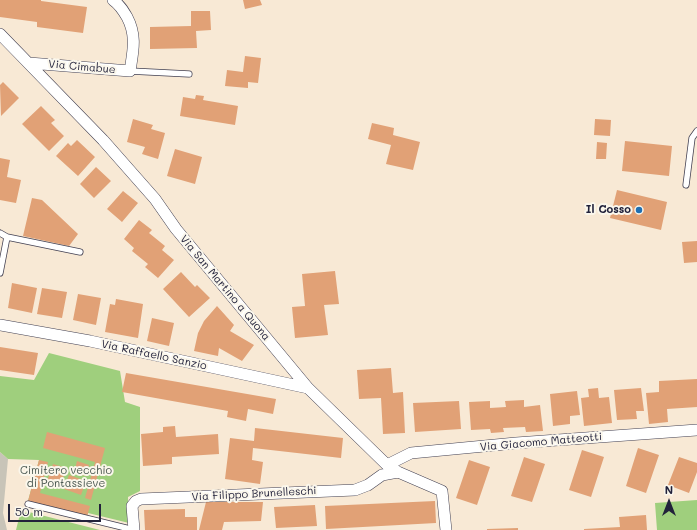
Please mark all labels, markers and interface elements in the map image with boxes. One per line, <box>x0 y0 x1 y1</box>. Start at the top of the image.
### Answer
street label: Via Cimabue <box>48 57 116 77</box>
place label: Il Cosso <box>586 203 631 217</box>
marker: Il Cosso <box>634 205 644 215</box>
street label: Via San Martino a Quona <box>177 233 273 343</box>
street label: Via Raffaello Sanzio <box>100 337 208 373</box>
street label: Via Giacomo Matteotti <box>479 430 603 454</box>
park label: Cimitero vecchio di Pontassieve <box>20 464 112 490</box>
north arrow <box>649 482 689 522</box>
text: N <box>665 482 673 497</box>
street label: Via Filippo Brunelleschi <box>191 484 317 504</box>
scale bar <box>10 496 103 522</box>
text: 50 m <box>15 503 43 519</box>

